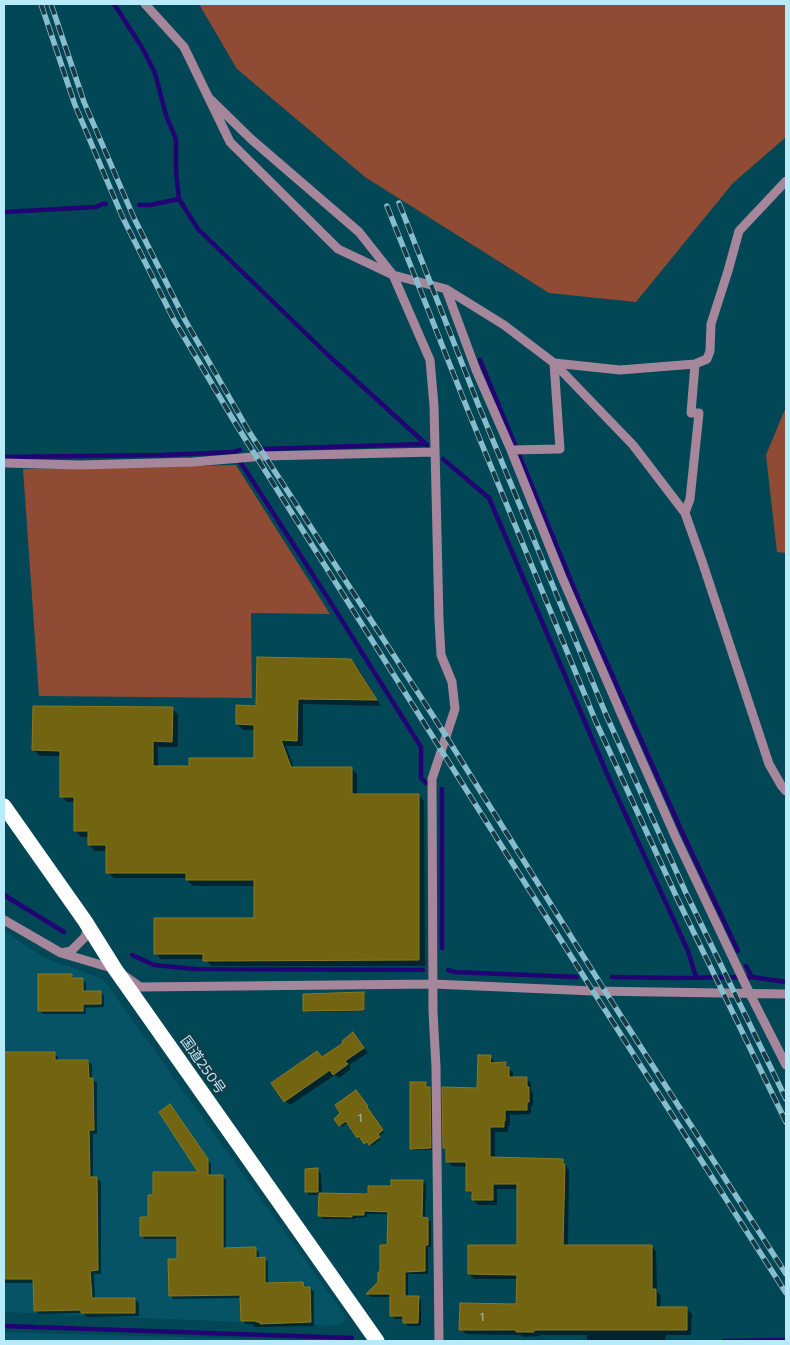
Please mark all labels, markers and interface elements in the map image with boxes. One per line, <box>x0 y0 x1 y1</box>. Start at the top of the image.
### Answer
street label: 国道250号 <box>177 1033 229 1097</box>
house number: 1 <box>358 1111 362 1125</box>
house number: 1 <box>480 1310 484 1324</box>

